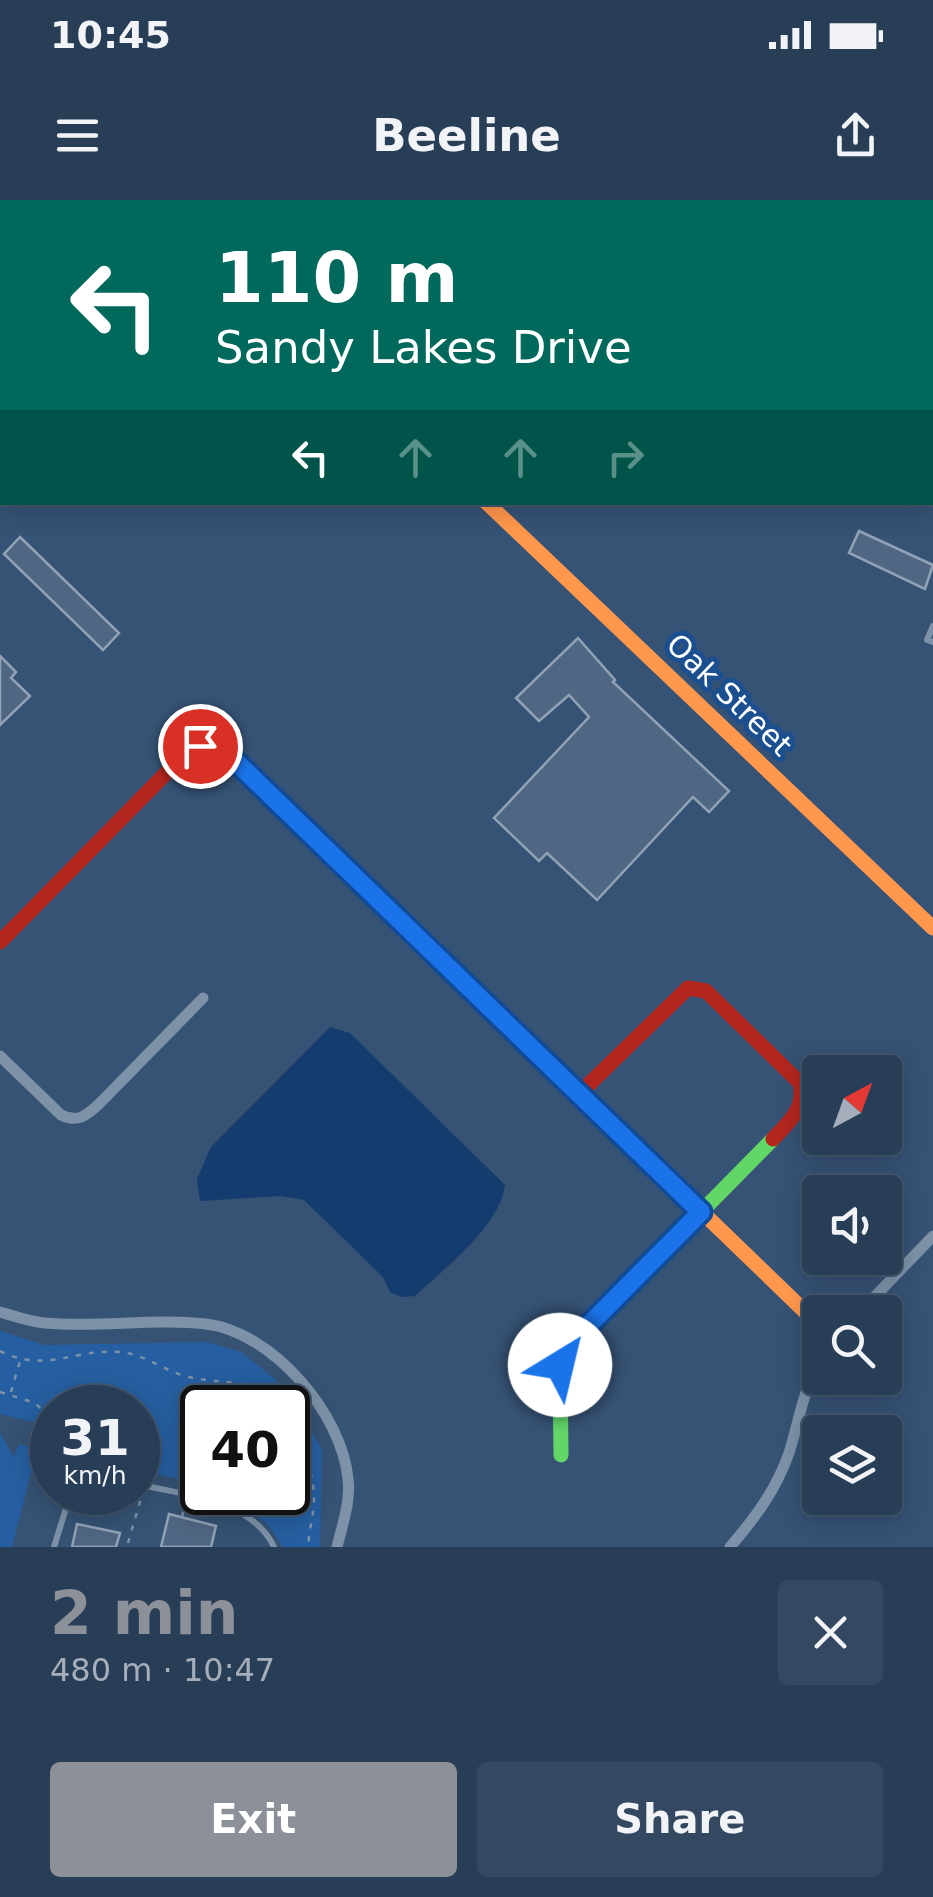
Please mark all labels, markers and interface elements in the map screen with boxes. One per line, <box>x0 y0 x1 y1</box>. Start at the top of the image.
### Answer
text: 10:45 <box>50 13 171 57</box>
icon: menu <box>50 108 105 163</box>
icon: share <box>828 108 883 163</box>
text: Beeline <box>372 109 561 162</box>
text: 110 m <box>215 237 458 319</box>
icon: left <box>50 240 180 370</box>
text: Sandy Lakes Drive <box>215 321 632 374</box>
icon: left <box>283 430 338 485</box>
icon: ahead <box>388 430 443 485</box>
icon: ahead <box>493 430 548 485</box>
icon: right <box>598 430 653 485</box>
street label: Oak Street <box>660 626 799 763</box>
pin <box>158 704 243 789</box>
icon: arrive <box>173 719 228 774</box>
north arrow <box>802 1055 902 1155</box>
map controls <box>802 1055 902 1515</box>
button: sound <box>802 1175 902 1275</box>
button: search <box>802 1295 902 1395</box>
position arrow <box>508 1313 612 1417</box>
speed limit sign: 40 <box>180 1385 310 1515</box>
text: 31 <box>60 1409 130 1467</box>
button: layers <box>802 1415 902 1515</box>
text: km/h <box>63 1461 127 1490</box>
text: 2 min <box>50 1578 238 1648</box>
button: close <box>778 1580 883 1685</box>
text: 480 m · 10:47 <box>50 1651 275 1689</box>
button: Exit <box>50 1762 457 1877</box>
button: Share <box>477 1762 883 1877</box>

